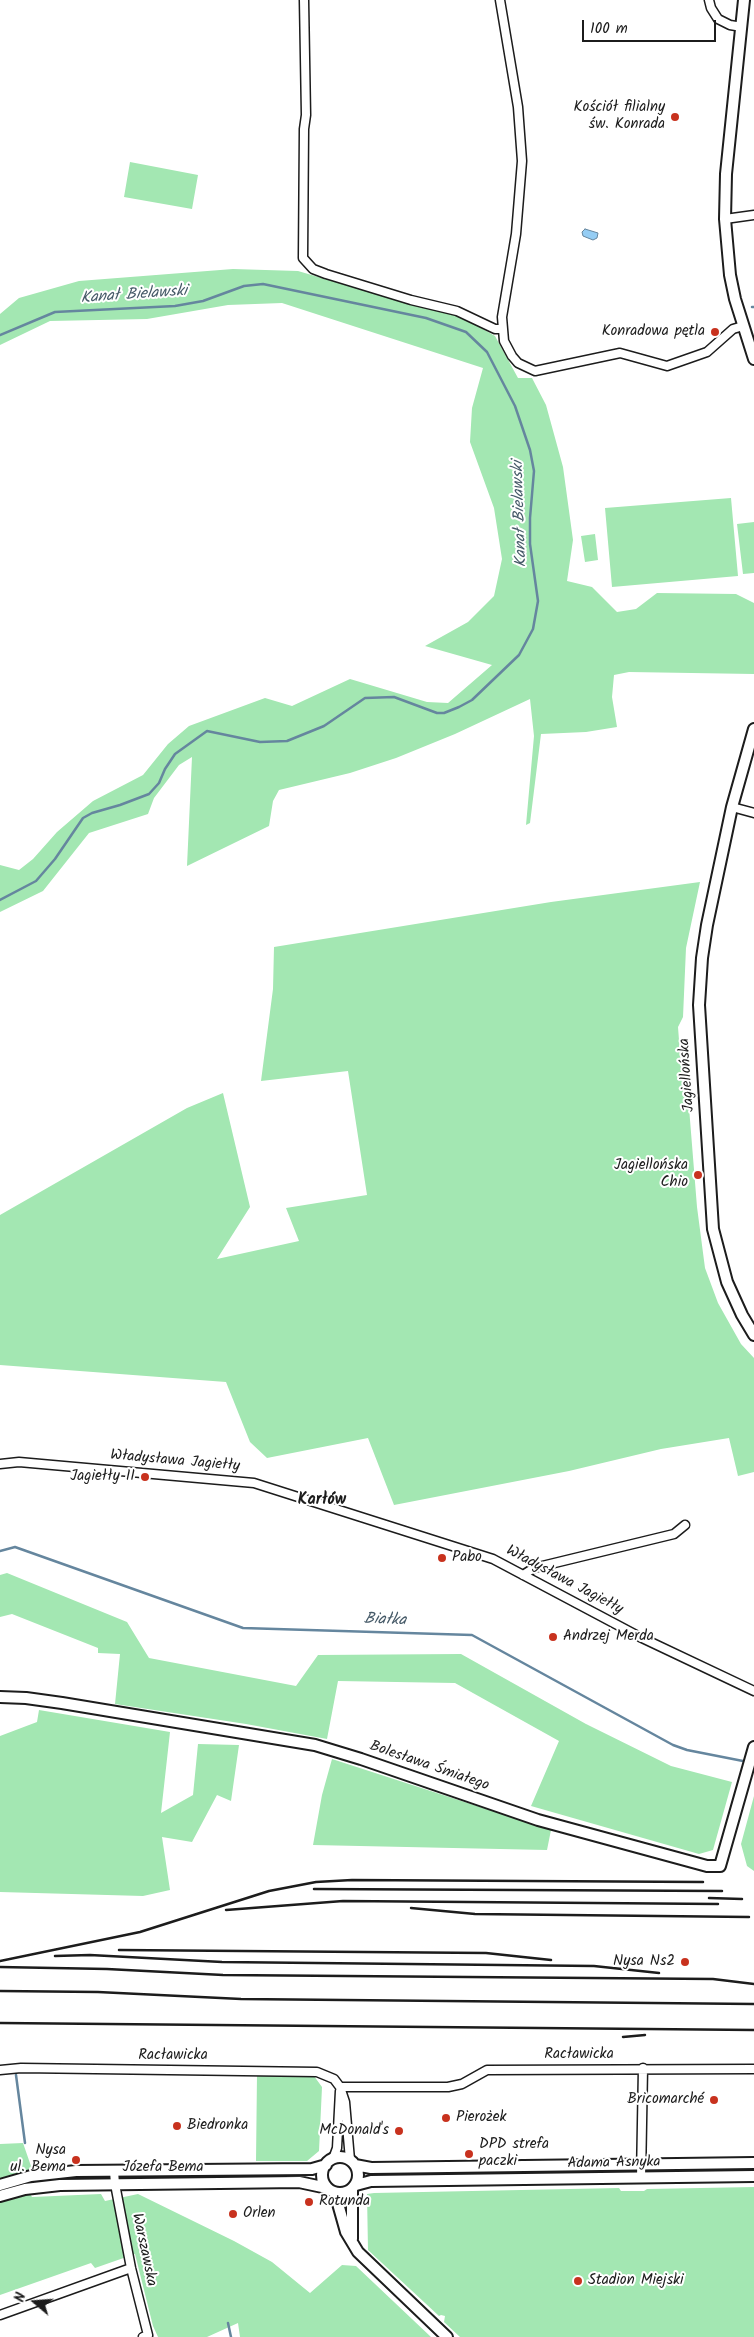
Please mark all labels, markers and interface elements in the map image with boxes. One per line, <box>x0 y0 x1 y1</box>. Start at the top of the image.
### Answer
scale bar <box>584 10 718 42</box>
text: 100 m <box>590 17 628 41</box>
place label: Kościół filialny św. Konrada <box>574 99 665 134</box>
marker: Kościół filialny św. Konrada <box>669 111 681 123</box>
water label: Kanał Bielawski <box>80 283 188 309</box>
place label: Konradowa pętla <box>602 323 705 341</box>
marker: Konradowa pętla <box>709 326 721 338</box>
water label: Kanał Bielawski <box>510 460 532 568</box>
street label: Jagiellońska <box>676 1037 700 1113</box>
place label: Jagiellońska Chio <box>614 1157 688 1192</box>
marker: Jagiellońska Chio <box>692 1169 704 1181</box>
street label: Władysława Jagiełły <box>109 1447 241 1477</box>
place label: Jagiełły II <box>70 1468 135 1486</box>
marker: Jagiełły II <box>139 1471 151 1483</box>
district label: Karłów <box>298 1491 346 1511</box>
street label: Władysława Jagiełły <box>502 1543 626 1619</box>
place label: Pabo <box>452 1549 482 1567</box>
marker: Pabo <box>436 1552 448 1564</box>
water label: Białka <box>364 1611 406 1631</box>
place label: Andrzej Merda <box>563 1628 654 1646</box>
marker: Andrzej Merda <box>547 1631 559 1643</box>
street label: Bolesława Śmiałego <box>367 1738 491 1796</box>
place label: Nysa Ns2 <box>613 1953 675 1971</box>
marker: Nysa Ns2 <box>679 1956 691 1968</box>
street label: Racławicka <box>544 2046 614 2064</box>
street label: Racławicka <box>138 2047 208 2065</box>
place label: Bricomarché <box>627 2091 704 2109</box>
marker: Bricomarché <box>708 2094 720 2106</box>
place label: Pierożek <box>456 2109 506 2127</box>
marker: Pierożek <box>440 2112 452 2124</box>
place label: Biedronka <box>187 2117 248 2135</box>
marker: Biedronka <box>171 2120 183 2132</box>
place label: McDonald's <box>319 2122 389 2140</box>
marker: McDonald's <box>393 2125 405 2137</box>
place label: DPD strefa paczki <box>479 2136 549 2171</box>
place label: Nysa ul. Bema <box>10 2142 66 2177</box>
marker: DPD strefa paczki <box>463 2148 475 2160</box>
marker: Nysa ul. Bema <box>70 2154 82 2166</box>
street label: Adama Asnyka <box>567 2154 661 2174</box>
street label: Józefa Bema <box>122 2159 204 2177</box>
place label: Rotunda <box>319 2193 370 2211</box>
marker: Rotunda <box>303 2196 315 2208</box>
place label: Orlen <box>243 2205 276 2223</box>
marker: Orlen <box>227 2208 239 2220</box>
street label: Warszawska <box>126 2212 160 2288</box>
place label: Stadion Miejski <box>588 2272 684 2290</box>
marker: Stadion Miejski <box>572 2275 584 2287</box>
north arrow <box>10 2277 60 2327</box>
text: N <box>9 2290 33 2305</box>

